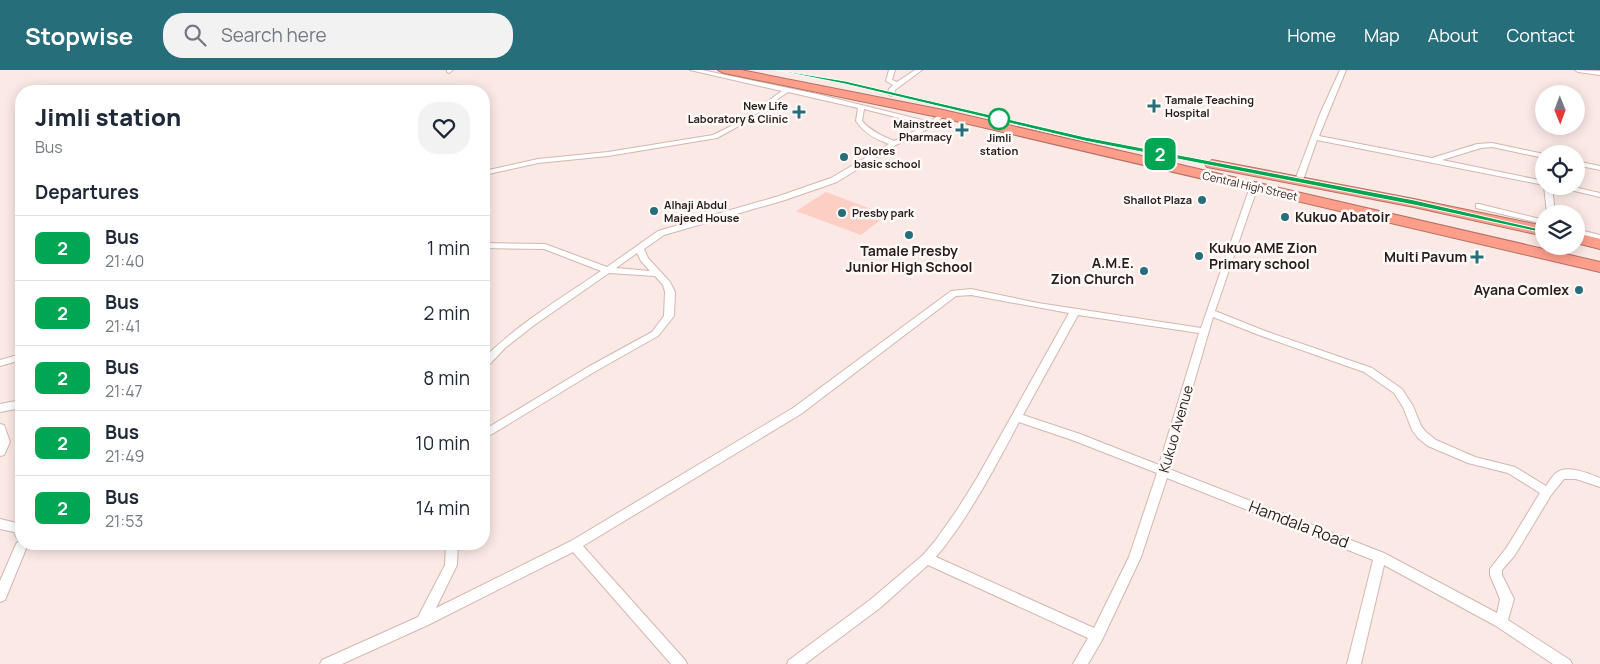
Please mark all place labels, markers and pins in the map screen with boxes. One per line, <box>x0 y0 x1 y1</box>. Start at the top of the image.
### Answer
place label: Tamale Teaching Hospital <box>1165 92 1254 120</box>
place label: New Life Laboratory & Clinic <box>688 98 788 126</box>
marker: Tamale Teaching Hospital <box>1147 99 1161 113</box>
marker: New Life Laboratory & Clinic <box>792 105 806 119</box>
marker: Jimli station <box>988 108 1010 130</box>
place label: Mainstreet Pharmacy <box>893 116 953 144</box>
marker: Mainstreet Pharmacy <box>956 124 968 136</box>
place label: Jimli station <box>980 130 1018 158</box>
place label: Dolores basic school <box>854 143 921 171</box>
marker: Dolores basic school <box>838 151 850 163</box>
place label: Shallot Plaza <box>1123 192 1192 207</box>
marker: Shallot Plaza <box>1196 194 1208 206</box>
place label: Alhaji Abdul Majeed House <box>664 197 740 225</box>
marker: Alhaji Abdul Majeed House <box>648 205 660 217</box>
place label: Presby park <box>852 205 915 220</box>
marker: Presby park <box>836 207 848 219</box>
place label: Kukuo Abatoir <box>1295 207 1390 226</box>
marker: Kukuo Abatoir <box>1279 211 1291 223</box>
marker: Tamale Presby Junior High School <box>903 229 915 241</box>
place label: Kukuo AME Zion Primary school <box>1209 238 1317 273</box>
place label: Tamale Presby Junior High School <box>846 241 972 276</box>
place label: Multi Pavum <box>1384 247 1467 266</box>
marker: Kukuo AME Zion Primary school <box>1193 250 1205 262</box>
marker: Multi Pavum <box>1471 251 1483 263</box>
place label: A.M.E. Zion Church <box>1050 253 1134 288</box>
marker: A.M.E. Zion Church <box>1138 265 1150 277</box>
place label: Ayana Comlex <box>1474 280 1569 299</box>
marker: Ayana Comlex <box>1573 284 1585 296</box>

